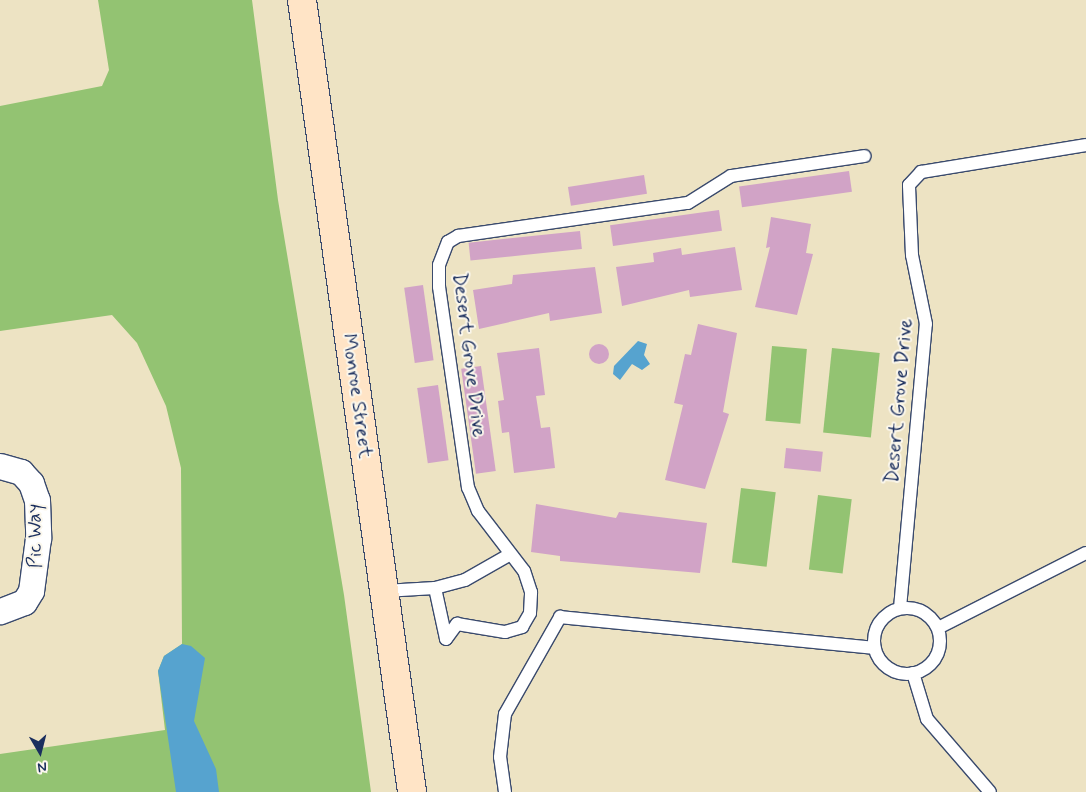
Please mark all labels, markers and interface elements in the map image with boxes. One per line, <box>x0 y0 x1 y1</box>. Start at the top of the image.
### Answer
street label: Desert Grove Drive <box>447 272 491 438</box>
street label: Desert Grove Drive <box>880 318 918 484</box>
street label: Monroe Street <box>336 332 378 460</box>
street label: Pic Way <box>22 501 48 571</box>
north arrow <box>15 727 65 777</box>
text: N <box>36 757 48 776</box>

